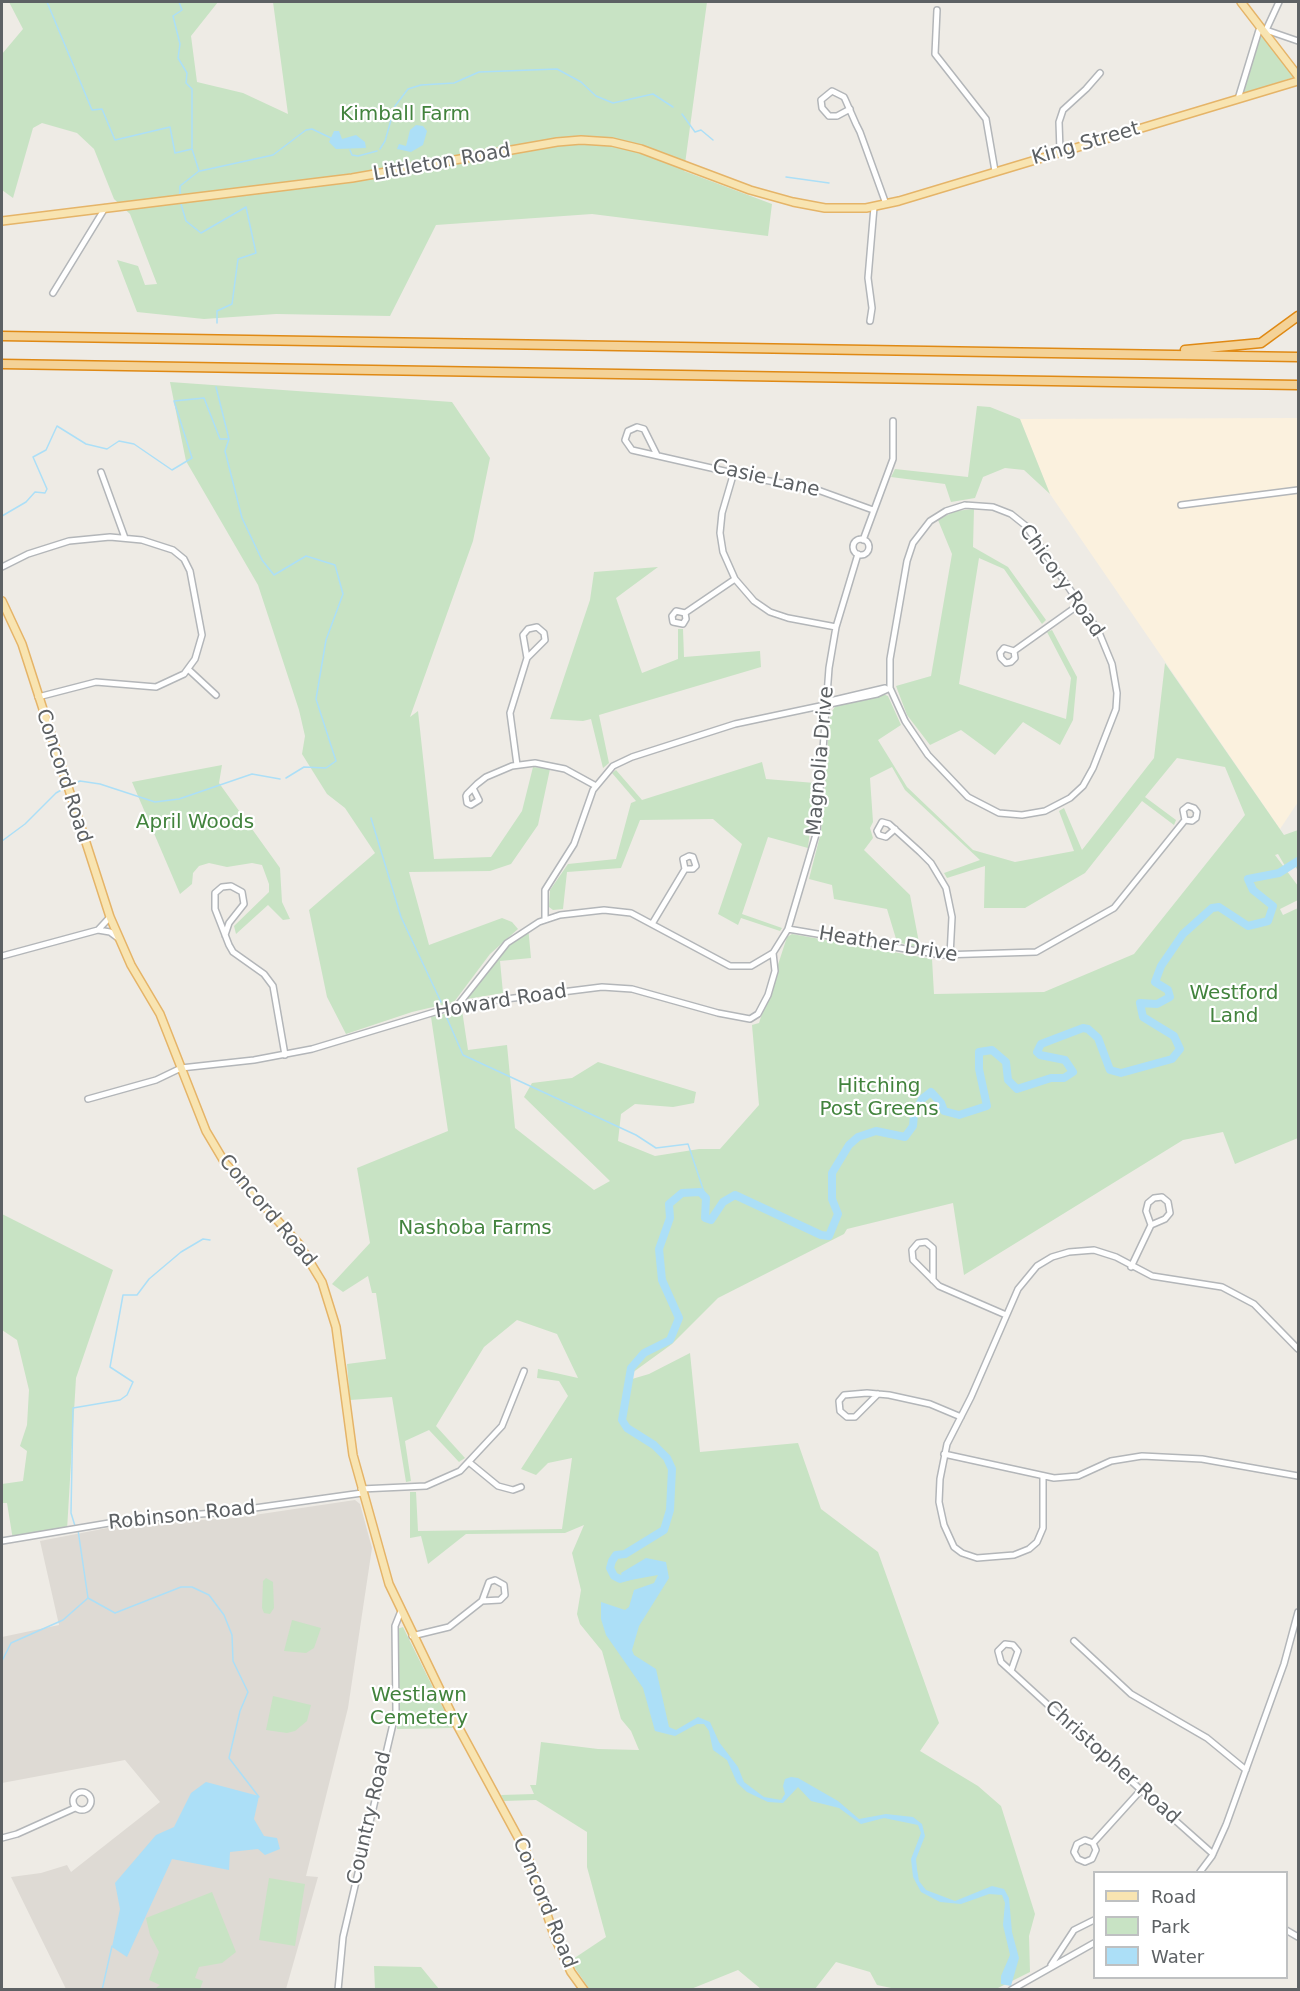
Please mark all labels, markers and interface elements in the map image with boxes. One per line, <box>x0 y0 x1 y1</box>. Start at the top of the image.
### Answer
park label: Kimball Farm <box>340 103 470 127</box>
street label: King Street <box>1029 117 1143 171</box>
street label: Littleton Road <box>371 139 513 187</box>
street label: Casie Lane <box>710 455 822 503</box>
street label: Chicory Road <box>1013 520 1109 642</box>
street label: Magnolia Drive <box>803 685 839 837</box>
street label: Concord Road <box>30 706 96 846</box>
park label: April Woods <box>136 811 254 835</box>
street label: Heather Drive <box>817 922 959 968</box>
street label: Howard Road <box>433 980 569 1024</box>
park label: Westford Land <box>1189 982 1279 1029</box>
park label: Hitching Post Greens <box>819 1075 939 1122</box>
street label: Concord Road <box>213 1150 321 1272</box>
park label: Nashoba Farms <box>398 1217 552 1241</box>
street label: Robinson Road <box>107 1496 257 1536</box>
park label: Westlawn Cemetery <box>370 1684 468 1731</box>
street label: Christopher Road <box>1040 1696 1184 1830</box>
street label: Country Road <box>343 1749 397 1887</box>
street label: Concord Road <box>507 1834 581 1972</box>
legend <box>1093 1871 1288 1979</box>
text: Road <box>1151 1886 1196 1907</box>
text: Park <box>1151 1916 1190 1937</box>
text: Water <box>1151 1946 1204 1967</box>

